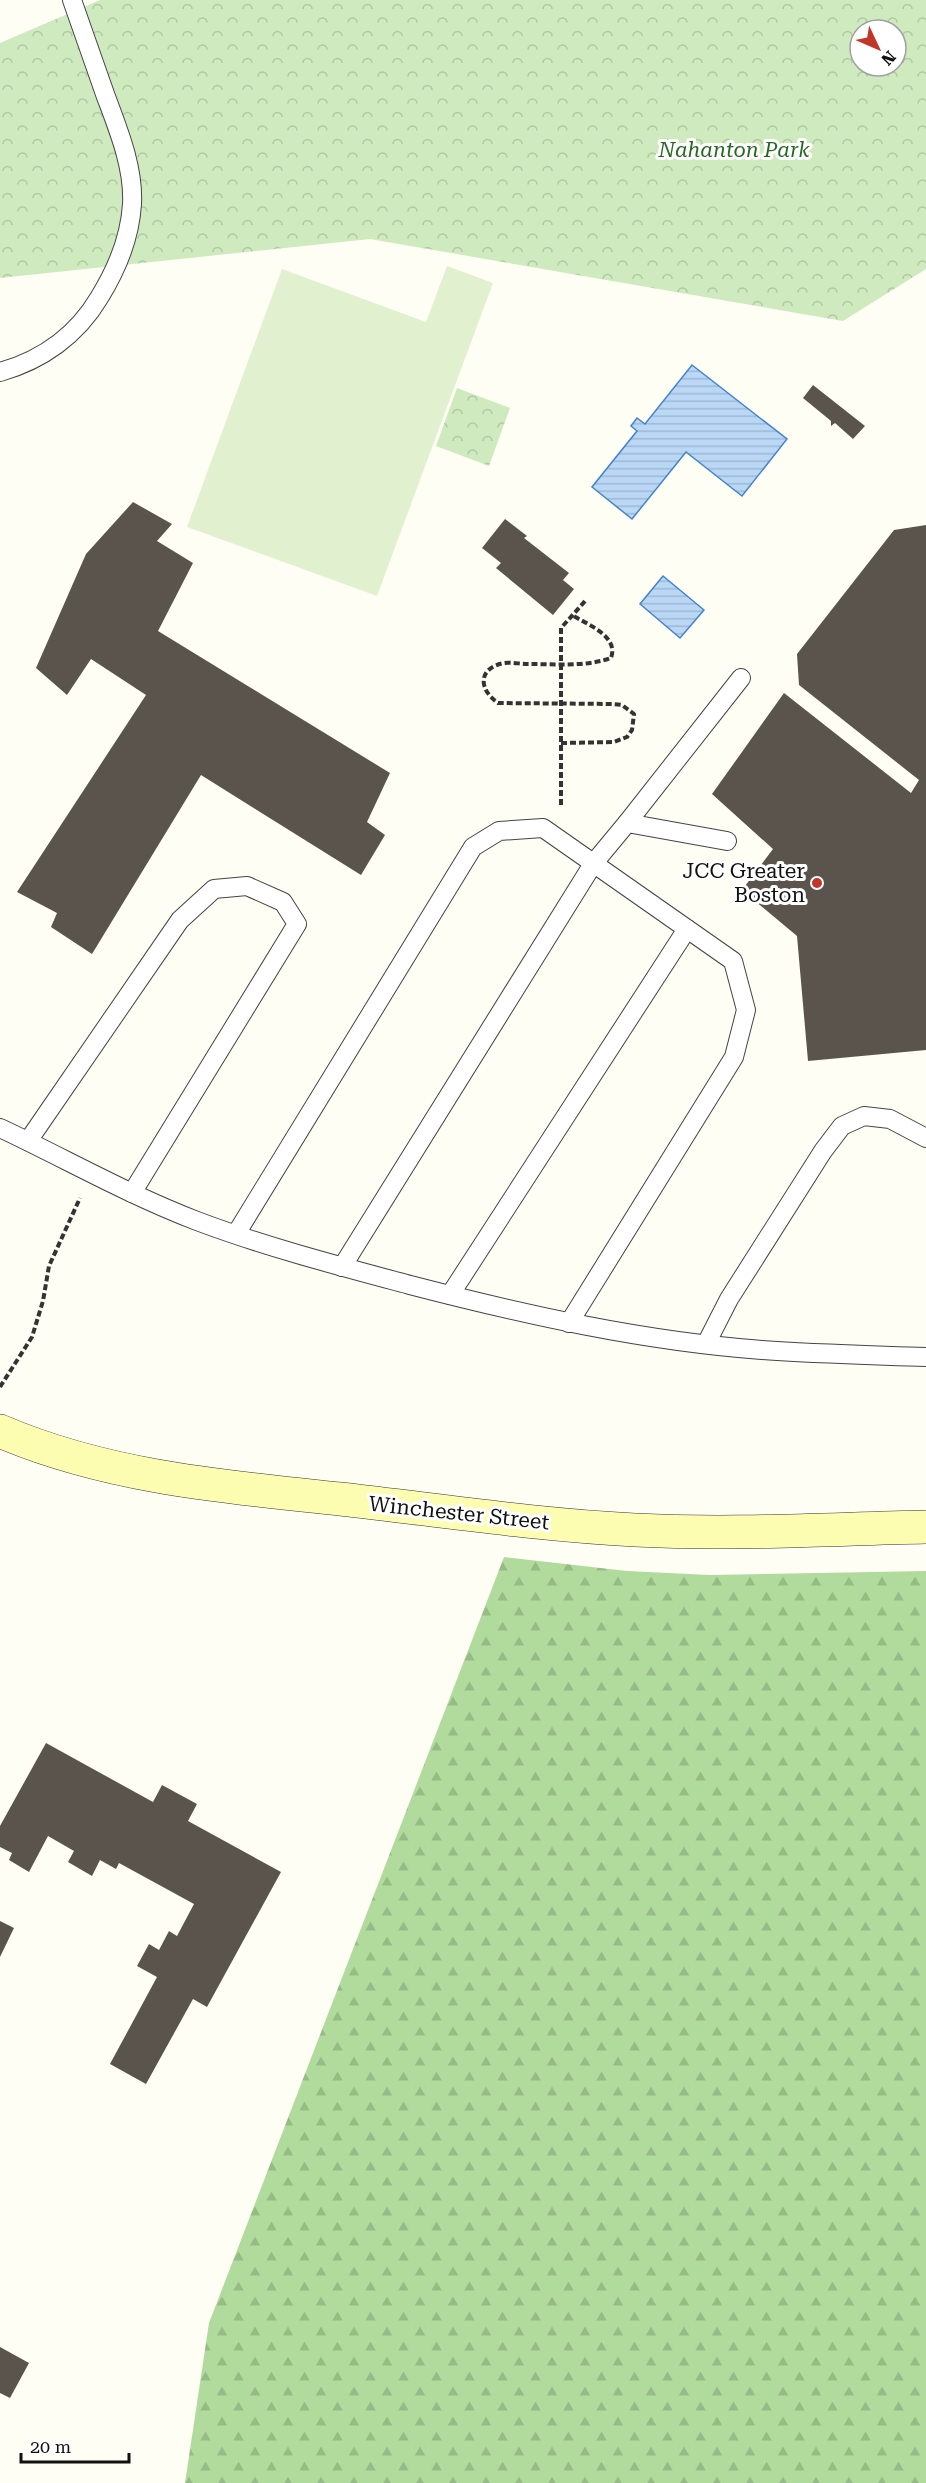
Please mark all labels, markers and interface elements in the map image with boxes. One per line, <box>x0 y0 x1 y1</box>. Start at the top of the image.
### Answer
north arrow <box>848 18 908 78</box>
text: N <box>877 47 900 69</box>
park label: Nahanton Park <box>657 138 810 162</box>
place label: JCC Greater Boston <box>683 859 805 907</box>
marker: JCC Greater Boston <box>810 876 824 890</box>
street label: Winchester Street <box>367 1492 551 1534</box>
scale bar <box>21 2426 129 2464</box>
text: 20 m <box>30 2436 71 2457</box>

